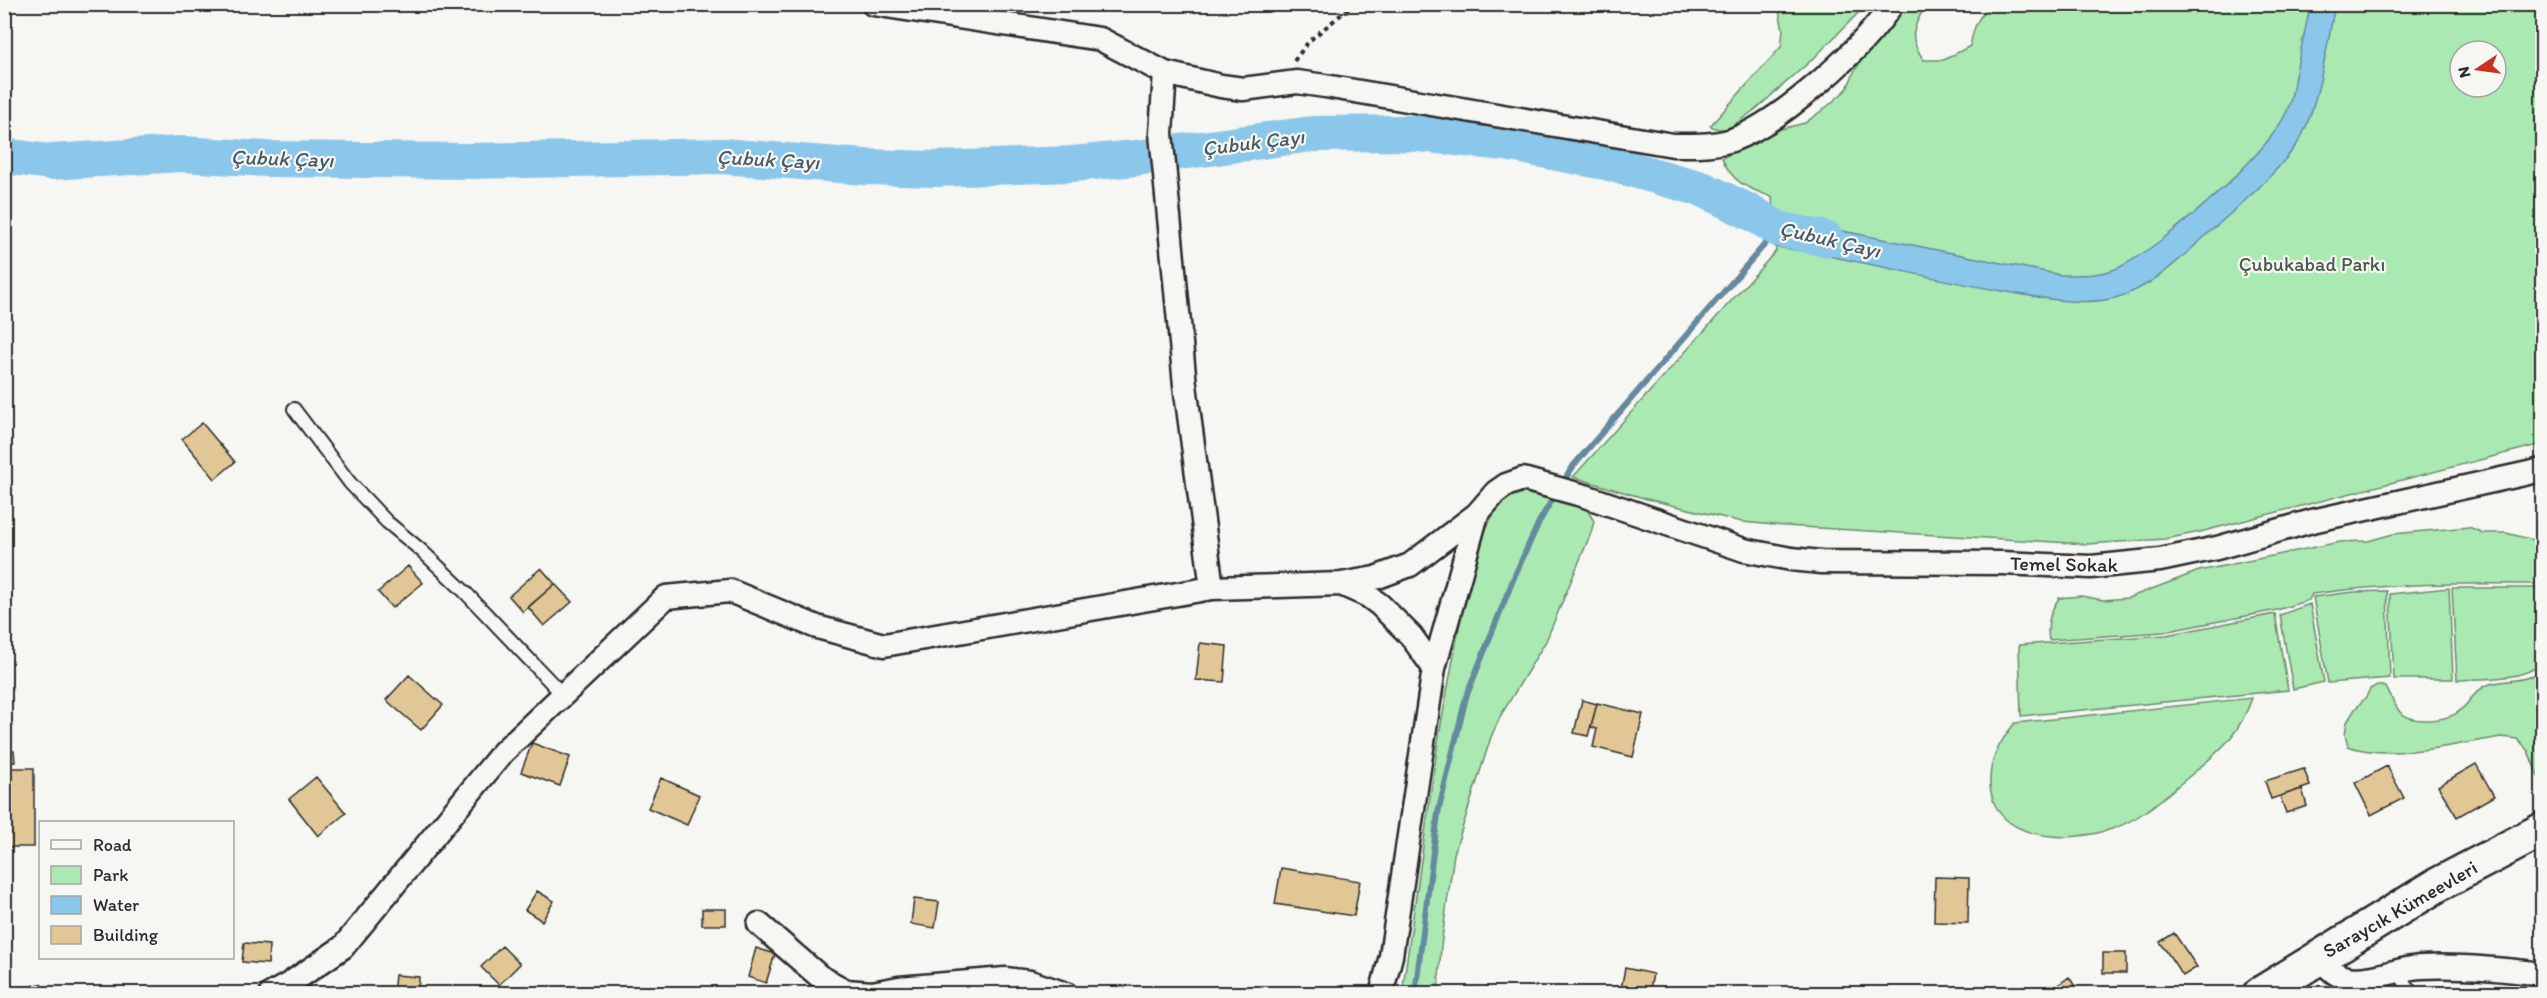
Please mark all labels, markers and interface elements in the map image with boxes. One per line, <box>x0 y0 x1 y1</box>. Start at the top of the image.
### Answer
north arrow <box>2448 39 2508 99</box>
text: N <box>2453 65 2474 80</box>
water label: Çubuk Çayı <box>1201 123 1306 161</box>
water label: Çubuk Çayı <box>230 144 334 172</box>
water label: Çubuk Çayı <box>716 144 821 174</box>
water label: Çubuk Çayı <box>1777 215 1883 263</box>
park label: Çubukabad Parkı <box>2239 252 2385 276</box>
street label: Temel Sokak <box>2010 551 2119 577</box>
legend <box>39 821 234 959</box>
text: Road <box>93 834 132 856</box>
street label: Saraycık Kümeevleri <box>2319 855 2481 963</box>
text: Park <box>93 864 128 886</box>
text: Water <box>93 894 139 916</box>
text: Building <box>93 924 159 946</box>

